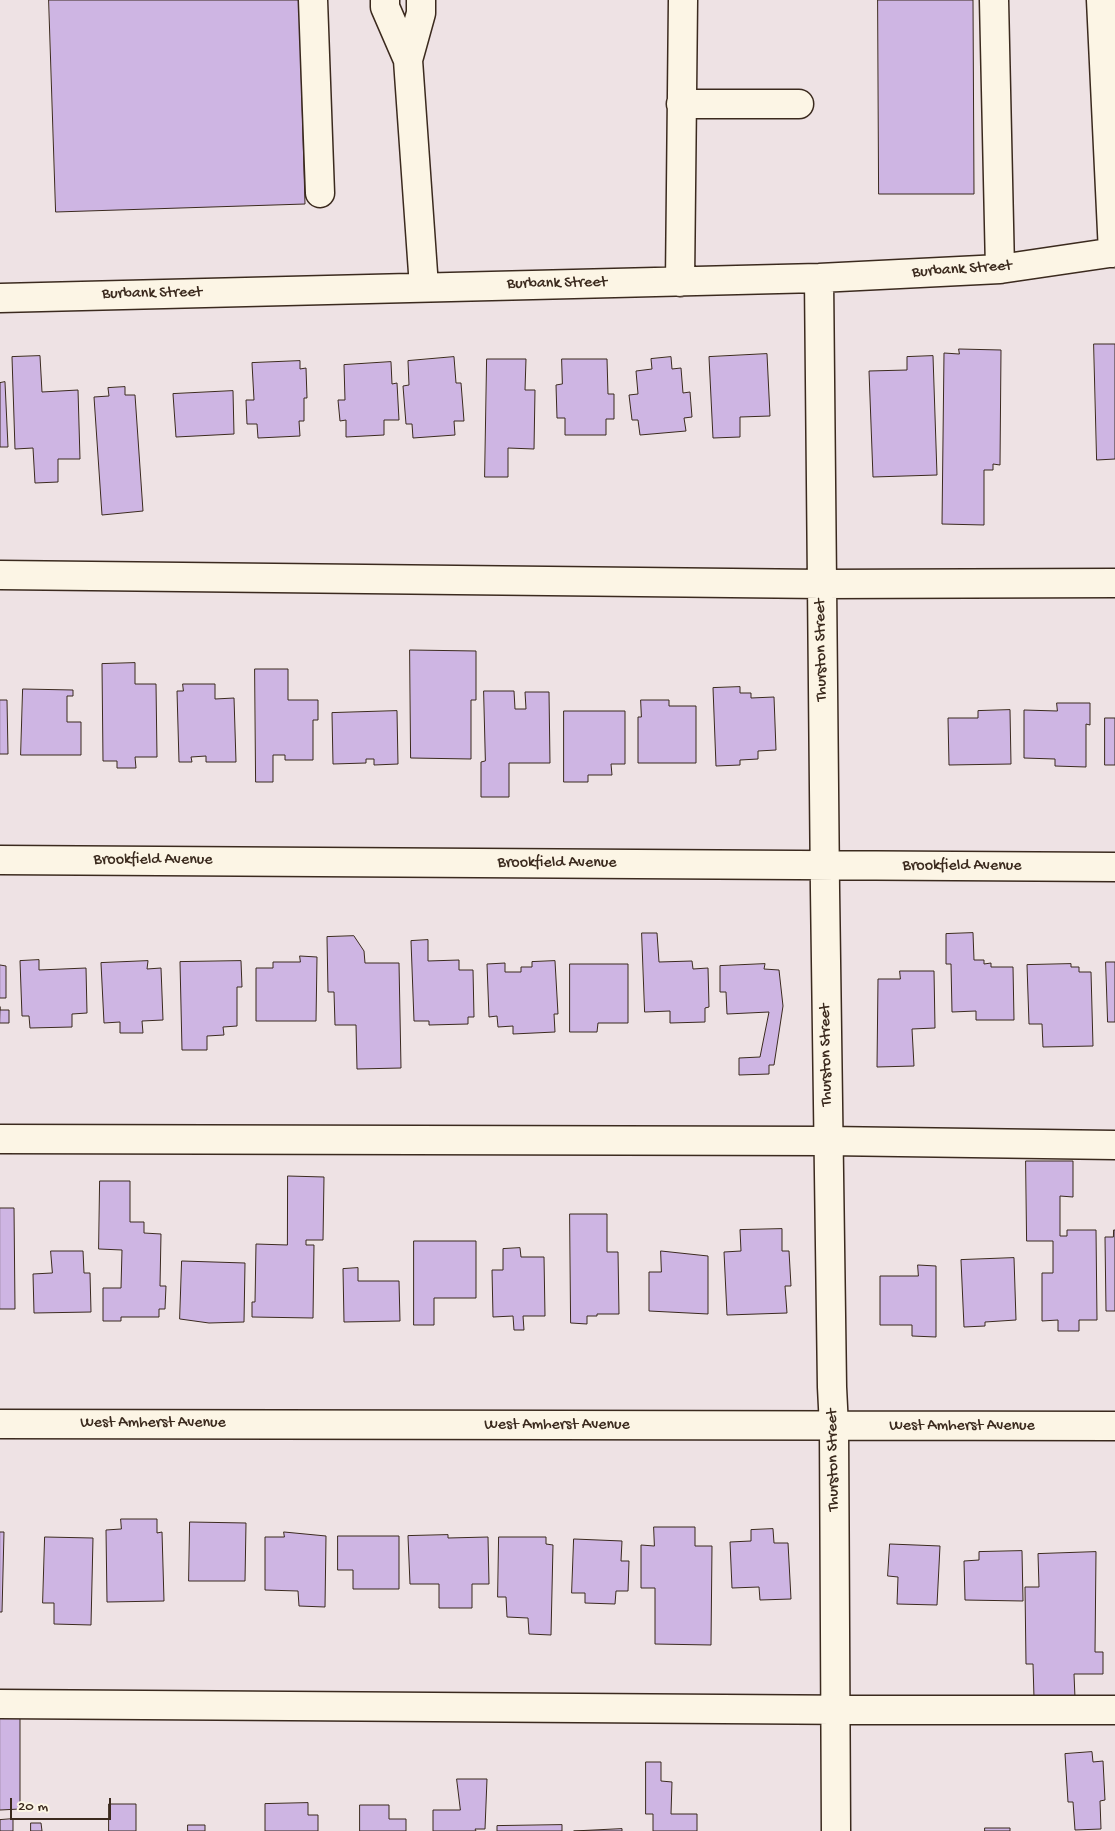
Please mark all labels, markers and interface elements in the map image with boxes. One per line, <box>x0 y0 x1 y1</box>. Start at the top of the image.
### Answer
street label: Burbank Street <box>912 257 1012 283</box>
street label: Burbank Street <box>507 274 607 294</box>
street label: Burbank Street <box>102 284 202 304</box>
street label: Thurston Street <box>812 598 832 702</box>
street label: Brookfield Avenue <box>93 851 213 871</box>
street label: Brookfield Avenue <box>497 854 617 874</box>
street label: Brookfield Avenue <box>902 857 1022 877</box>
street label: Thurston Street <box>817 1003 837 1107</box>
street label: Thurston Street <box>824 1408 844 1512</box>
street label: West Amherst Avenue <box>80 1414 226 1434</box>
street label: West Amherst Avenue <box>484 1416 630 1436</box>
street label: West Amherst Avenue <box>889 1417 1035 1437</box>
scale bar <box>12 1788 114 1820</box>
text: 20 m <box>18 1798 48 1816</box>

